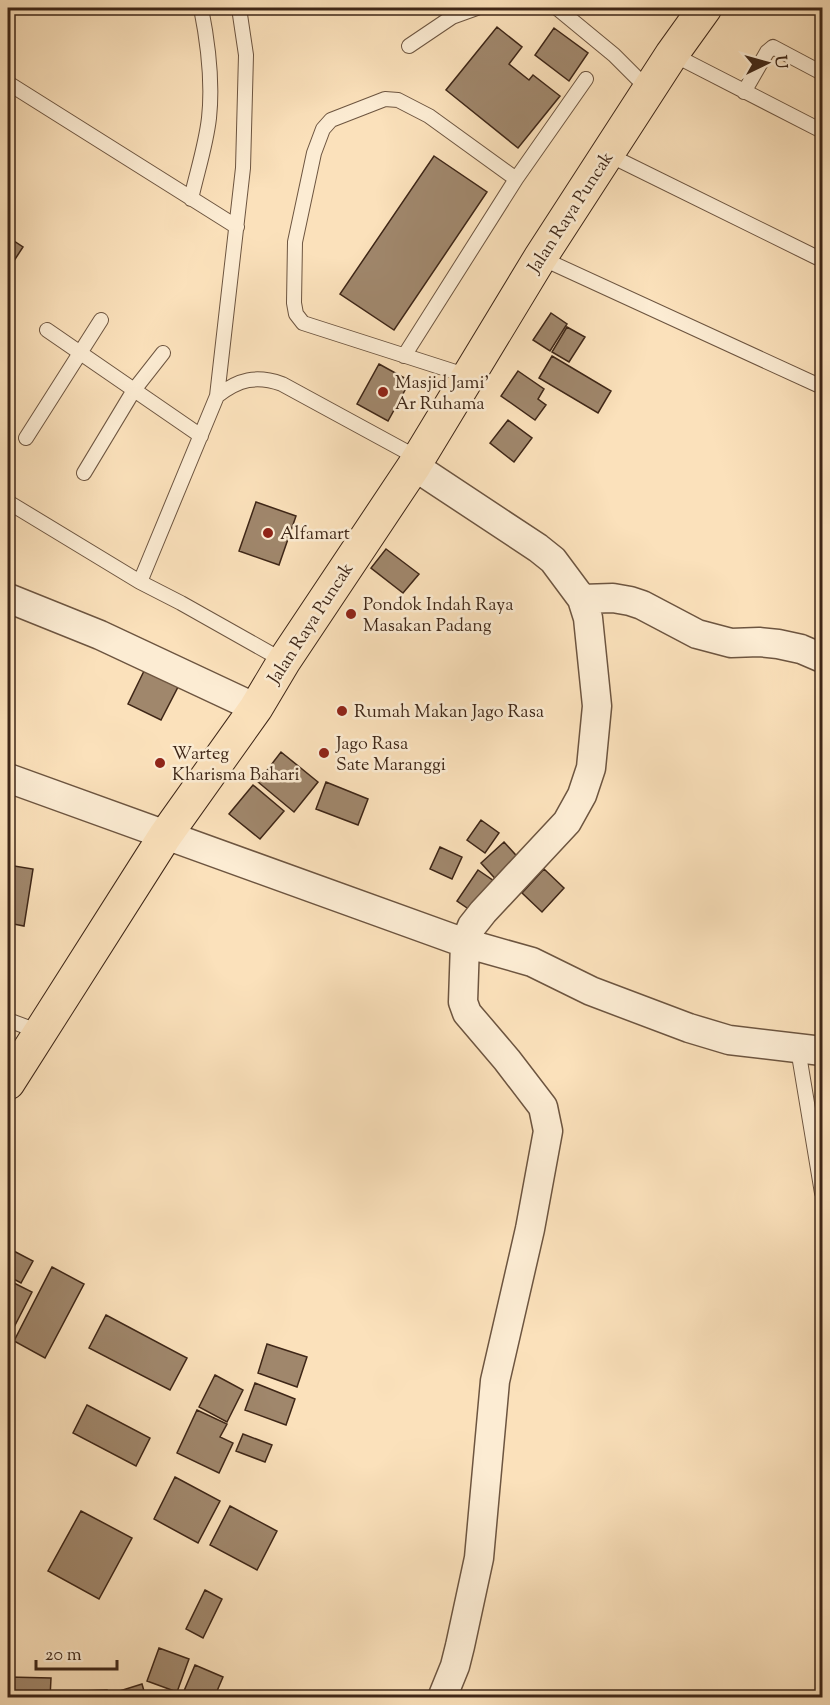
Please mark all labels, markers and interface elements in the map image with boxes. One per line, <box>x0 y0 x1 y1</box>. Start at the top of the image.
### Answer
north arrow <box>737 33 797 93</box>
text: U <box>767 54 792 70</box>
street label: Jalan Raya Puncak <box>522 147 621 280</box>
place label: Masjid Jami' Ar Ruhama <box>395 371 489 418</box>
marker: Masjid Jami' Ar Ruhama <box>376 385 390 399</box>
place label: Alfamart <box>280 522 350 548</box>
marker: Alfamart <box>261 526 275 540</box>
street label: Jalan Raya Puncak <box>262 558 361 691</box>
place label: Pondok Indah Raya Masakan Padang <box>363 593 514 640</box>
marker: Pondok Indah Raya Masakan Padang <box>344 607 358 621</box>
place label: Rumah Makan Jago Rasa <box>354 700 544 726</box>
marker: Rumah Makan Jago Rasa <box>335 704 349 718</box>
place label: Jago Rasa Sate Maranggi <box>335 732 446 779</box>
place label: Warteg Kharisma Bahari <box>172 742 300 789</box>
marker: Jago Rasa Sate Maranggi <box>317 746 331 760</box>
marker: Warteg Kharisma Bahari <box>153 756 167 770</box>
scale bar <box>36 1633 117 1671</box>
text: 20 m <box>45 1643 82 1669</box>

